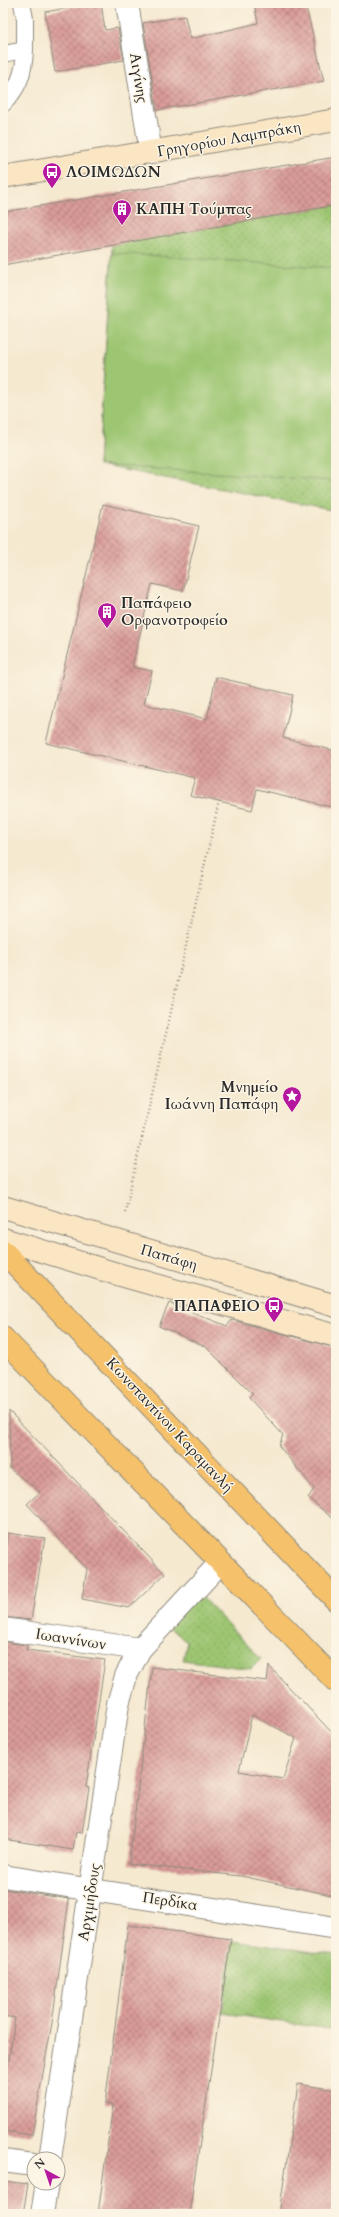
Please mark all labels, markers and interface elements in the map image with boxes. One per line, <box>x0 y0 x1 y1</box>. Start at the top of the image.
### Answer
street label: Αιγίνης <box>125 52 153 105</box>
street label: Γρηγορίου Λαμπράκη <box>156 117 302 161</box>
bus stop icon: ΛΟΙΜΩΔΩΝ <box>41 161 63 189</box>
place label: ΛΟΙΜΩΔΩΝ <box>66 162 161 182</box>
building icon: ΚΑΠΗ Τούμπας <box>111 198 133 226</box>
place label: ΚΑΠΗ Τούμπας <box>136 199 252 219</box>
place label: Παπάφειο Ορφανοτροφείο <box>121 593 228 630</box>
building icon: Παπάφειο Ορφανοτροφείο <box>96 601 118 629</box>
place label: Μνημείο Ιωάννη Παπάφη <box>165 1077 278 1114</box>
place icon: Μνημείο Ιωάννη Παπάφη <box>281 1085 303 1113</box>
street label: Παπάφη <box>138 1239 200 1275</box>
bus stop icon: ΠΑΠΑΦΕΙΟ <box>263 1295 285 1323</box>
place label: ΠΑΠΑΦΕΙΟ <box>174 1296 260 1316</box>
street label: Κωνσταντίνου Καραμανλή <box>102 1353 238 1497</box>
street label: Ιωαννίνων <box>34 1624 108 1654</box>
street label: Αρχιμήδους <box>73 1861 105 1942</box>
street label: Περδίκα <box>141 1887 199 1915</box>
north arrow <box>26 2151 66 2191</box>
text: N <box>31 2155 49 2173</box>

